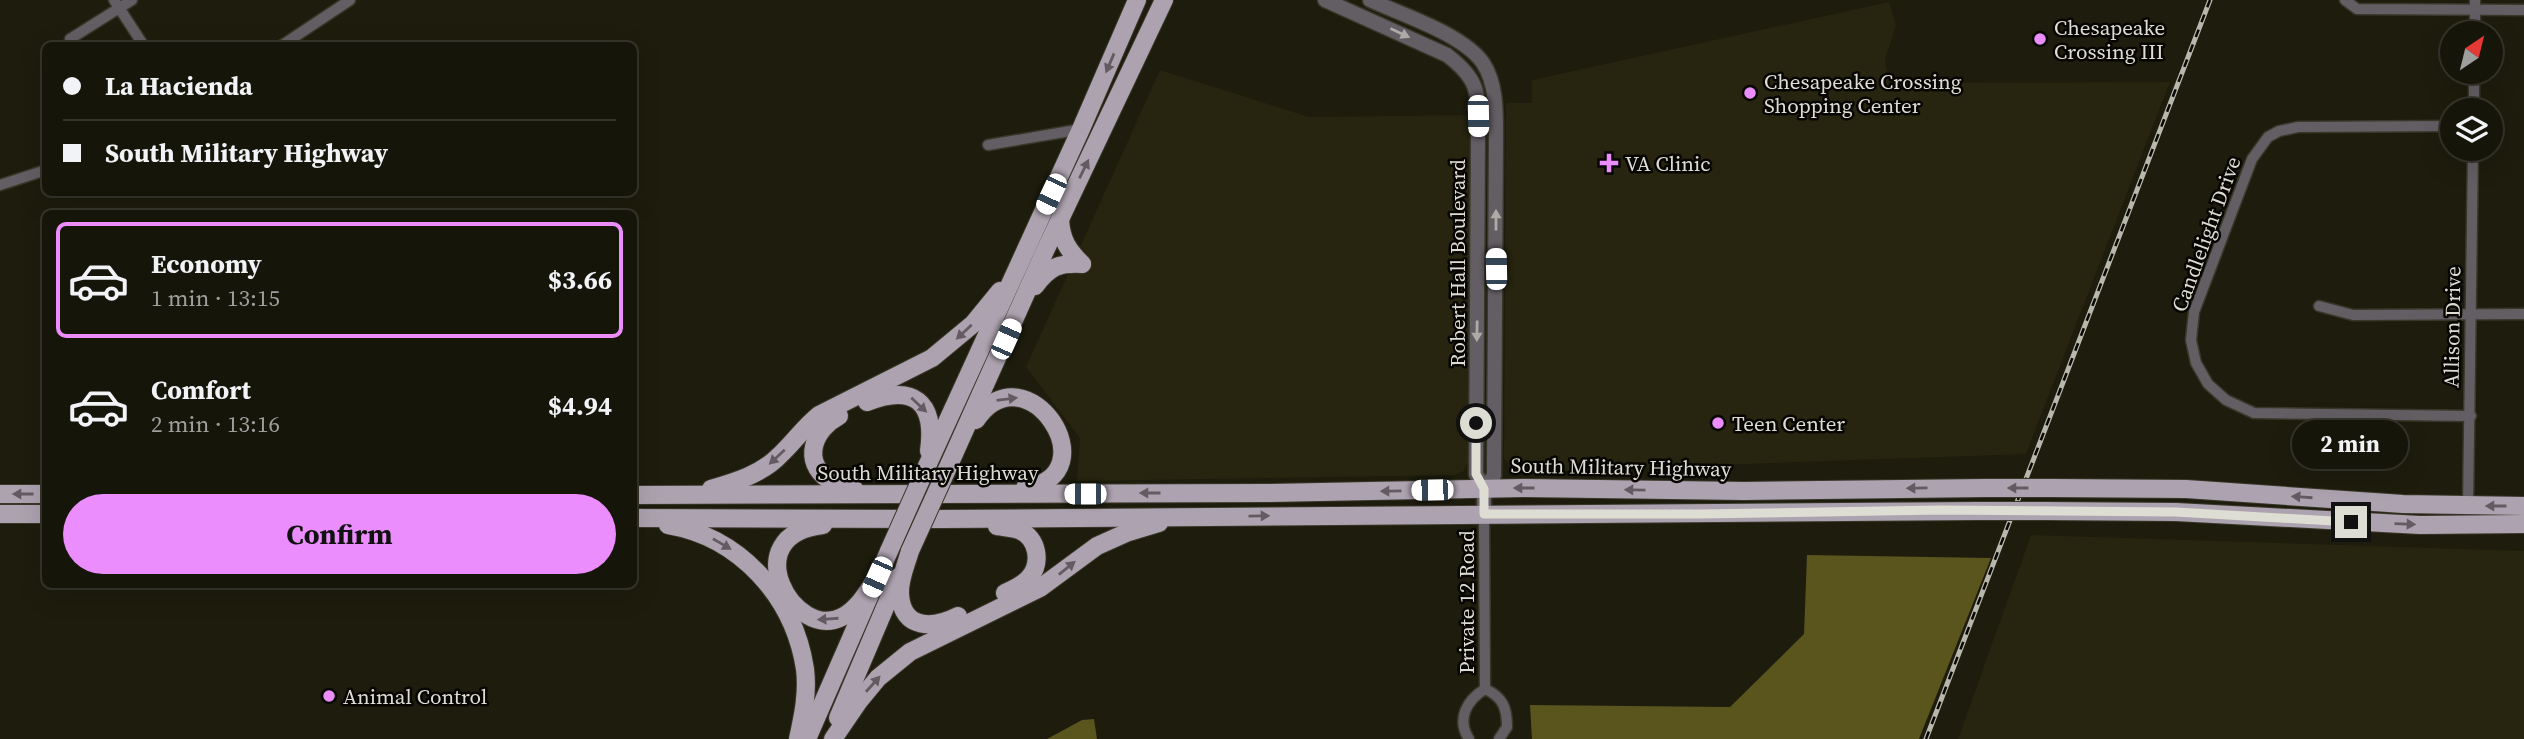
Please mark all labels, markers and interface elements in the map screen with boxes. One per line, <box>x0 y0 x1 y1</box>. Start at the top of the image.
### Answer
place label: Chesapeake Crossing III <box>2054 13 2165 66</box>
north arrow <box>2440 21 2502 84</box>
map controls <box>2440 21 2503 161</box>
one-way arrow <box>1390 27 1410 39</box>
marker: Chesapeake Crossing III <box>2032 31 2048 47</box>
one-way arrow <box>1104 52 1115 73</box>
place label: Chesapeake Crossing Shopping Center <box>1764 67 1962 120</box>
text: La Hacienda <box>105 68 253 104</box>
marker: Chesapeake Crossing Shopping Center <box>1742 85 1758 101</box>
car <box>1468 95 1489 137</box>
button: layers <box>2440 98 2503 161</box>
text: South Military Highway <box>105 135 388 171</box>
place label: VA Clinic <box>1625 149 1710 178</box>
street label: Candlelight Drive <box>2164 152 2248 316</box>
marker: VA Clinic <box>1599 153 1619 173</box>
one-way arrow <box>1078 159 1089 179</box>
street label: Robert Hall Boulevard <box>1443 159 1472 367</box>
car <box>1033 171 1070 217</box>
one-way arrow <box>1490 209 1502 231</box>
text: Economy <box>151 246 262 282</box>
car <box>1486 248 1507 290</box>
icon: car <box>67 249 130 312</box>
text: $3.66 <box>548 262 612 298</box>
street label: Allison Drive <box>2436 266 2468 388</box>
text: 1 min · 13:15 <box>151 282 280 314</box>
car <box>988 316 1025 362</box>
one-way arrow <box>1472 321 1483 343</box>
one-way arrow <box>956 323 973 339</box>
text: Comfort <box>151 372 251 408</box>
icon: car <box>67 375 130 438</box>
text: $4.94 <box>548 388 612 424</box>
one-way arrow <box>996 394 1018 405</box>
one-way arrow <box>910 397 928 413</box>
route start <box>1460 407 1492 439</box>
text: 2 min · 13:16 <box>151 408 280 440</box>
place label: Teen Center <box>1732 409 1845 438</box>
marker: Teen Center <box>1710 415 1726 431</box>
callout: 2 min <box>2293 420 2409 470</box>
text: 2 min <box>2320 428 2380 460</box>
one-way arrow <box>769 448 786 464</box>
street label: South Military Highway <box>1510 451 1732 483</box>
street label: South Military Highway <box>818 458 1039 487</box>
car <box>1411 479 1454 501</box>
one-way arrow <box>1513 482 1535 494</box>
one-way arrow <box>2007 482 2029 494</box>
one-way arrow <box>1905 483 1927 494</box>
car <box>1065 484 1107 505</box>
one-way arrow <box>1624 484 1646 496</box>
one-way arrow <box>1380 485 1402 496</box>
one-way arrow <box>1139 487 1161 499</box>
one-way arrow <box>12 488 34 500</box>
one-way arrow <box>2291 491 2313 502</box>
button: Confirm <box>63 494 616 574</box>
one-way arrow <box>2485 500 2507 512</box>
route end <box>2335 506 2367 538</box>
one-way arrow <box>1248 510 1270 522</box>
one-way arrow <box>2395 519 2417 530</box>
street label: Private 12 Road <box>1452 530 1481 674</box>
one-way arrow <box>713 537 732 550</box>
car <box>859 554 896 600</box>
one-way arrow <box>1058 562 1076 576</box>
one-way arrow <box>817 614 839 625</box>
one-way arrow <box>865 676 881 693</box>
place label: Animal Control <box>343 682 487 711</box>
marker: Animal Control <box>321 688 337 704</box>

